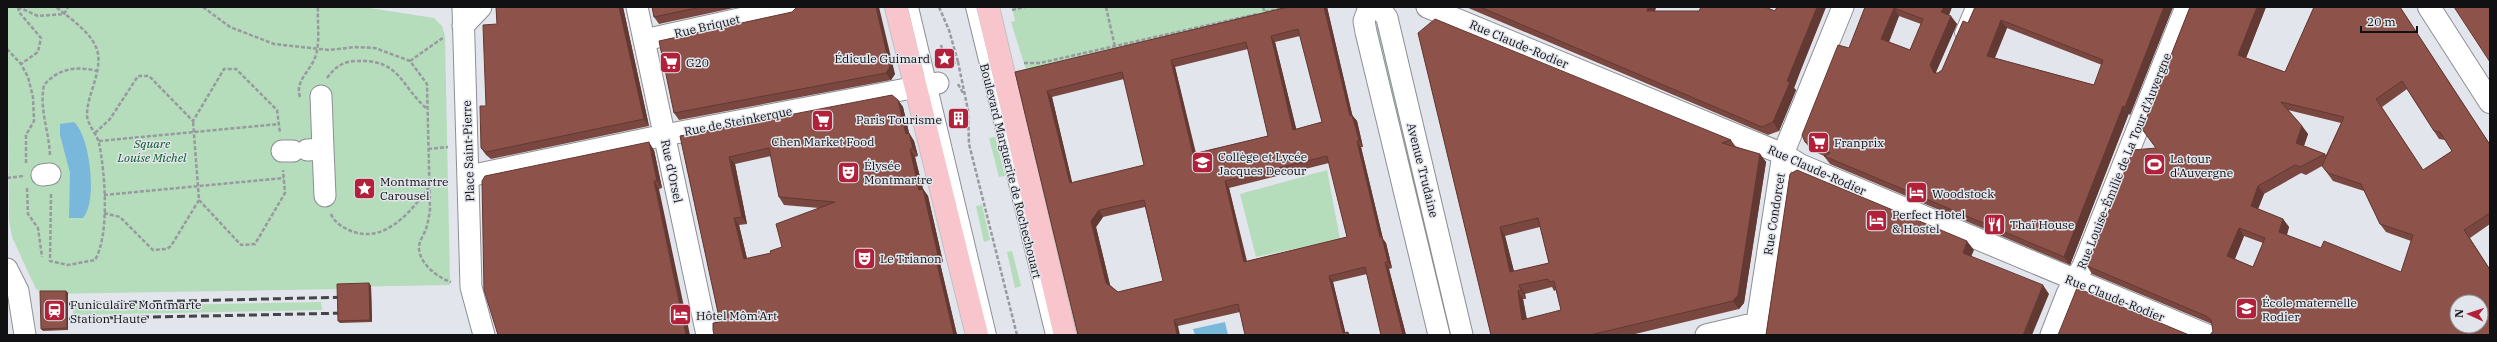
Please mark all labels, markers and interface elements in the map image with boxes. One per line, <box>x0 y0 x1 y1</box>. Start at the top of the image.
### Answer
scale bar <box>2361 8 2417 34</box>
street label: Rue Briquet <box>673 11 741 41</box>
text: 20 m <box>2367 14 2396 29</box>
street label: Rue Claude-Rodier <box>1467 16 1571 72</box>
place icon: Édicule Guimard <box>932 45 958 71</box>
supermarket icon: G20 <box>658 49 684 75</box>
place label: Édicule Guimard <box>834 51 930 66</box>
street label: Rue Louise-Émilie de La Tour d'Auvergne <box>2074 51 2174 271</box>
place label: G20 <box>686 55 709 70</box>
street label: Boulevard Marguerite de Rochechouart <box>977 62 1045 280</box>
street label: Place Saint-Pierre <box>459 100 477 202</box>
street label: Rue de Steinkerque <box>683 103 793 139</box>
building icon: Paris Tourisme <box>945 106 971 132</box>
supermarket icon: Chen Market Food <box>810 107 836 133</box>
place label: Paris Tourisme <box>856 112 942 127</box>
street label: Avenue Trudaine <box>1404 121 1442 219</box>
supermarket icon: Franprix <box>1805 129 1831 155</box>
place label: Chen Market Food <box>772 134 874 149</box>
place label: Franprix <box>1834 135 1884 150</box>
park label: Square Louise Michel <box>117 136 187 165</box>
street label: Rue d'Orsel <box>658 138 686 205</box>
street label: Rue Claude-Rodier <box>1765 142 1869 199</box>
place label: Collège et Lycée Jacques Decour <box>1218 149 1307 178</box>
school or university icon: Collège et Lycée Jacques Decour <box>1190 150 1216 176</box>
place label: La tour d'Auvergne <box>2170 151 2233 180</box>
sports icon: La tour d'Auvergne <box>2142 152 2168 178</box>
place label: Élysée Montmartre <box>864 158 933 187</box>
theatre icon: Élysée Montmartre <box>835 159 861 185</box>
street label: Rue Condorcet <box>1760 172 1788 256</box>
place label: Montmartre Carousel <box>380 174 449 203</box>
place icon: Montmartre Carousel <box>352 175 378 201</box>
hotel icon: Woodstock <box>1903 180 1929 206</box>
place label: Woodstock <box>1932 186 1994 201</box>
place label: Perfect Hotel & Hostel <box>1892 207 1966 236</box>
hotel icon: Perfect Hotel & Hostel <box>1863 208 1889 234</box>
restaurant icon: Thaï House <box>1981 211 2007 237</box>
place label: Thaï House <box>2010 217 2074 232</box>
theatre icon: Le Trianon <box>851 245 877 271</box>
place label: Le Trianon <box>880 251 942 266</box>
street label: Rue Claude-Rodier <box>2063 271 2168 325</box>
north arrow <box>2449 294 2489 334</box>
place label: École maternelle Rodier <box>2262 295 2357 324</box>
school or university icon: École maternelle Rodier <box>2234 296 2260 322</box>
place label: Funiculaire Montmarte Station Haute <box>70 297 201 326</box>
station icon: Funiculaire Montmarte Station Haute <box>42 298 68 324</box>
hotel icon: Hôtel Môm'Art <box>667 302 693 328</box>
place label: Hôtel Môm'Art <box>696 308 777 323</box>
text: N <box>2452 308 2466 318</box>

